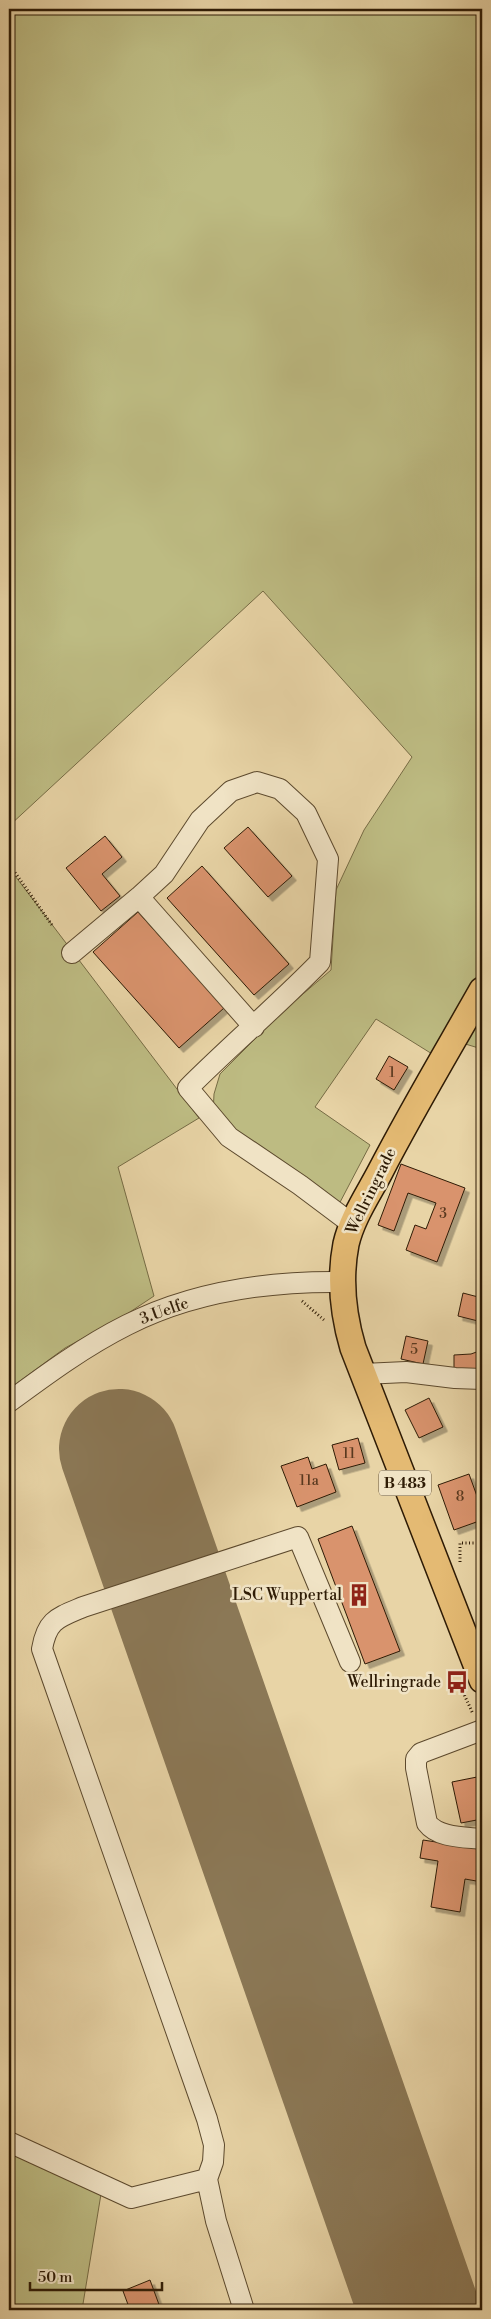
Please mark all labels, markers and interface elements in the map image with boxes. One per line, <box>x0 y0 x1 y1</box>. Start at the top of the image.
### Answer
house number: 1 <box>389 1064 395 1082</box>
street label: Wellringrade <box>341 1144 401 1238</box>
house number: 3 <box>439 1205 447 1223</box>
street label: 3.Uelfe <box>137 1293 191 1329</box>
house number: 5 <box>410 1341 418 1359</box>
house number: 11 <box>343 1445 355 1463</box>
road number: B 483 <box>379 1470 431 1496</box>
house number: 11a <box>299 1472 320 1490</box>
house number: 8 <box>456 1488 464 1506</box>
building icon: LSC Wuppertal <box>346 1582 372 1608</box>
place label: LSC Wuppertal <box>232 1585 342 1605</box>
bus stop icon: Wellringrade <box>444 1669 470 1695</box>
place label: Wellringrade <box>346 1672 441 1692</box>
scale bar <box>30 2259 162 2291</box>
text: 50 m <box>38 2268 72 2287</box>

